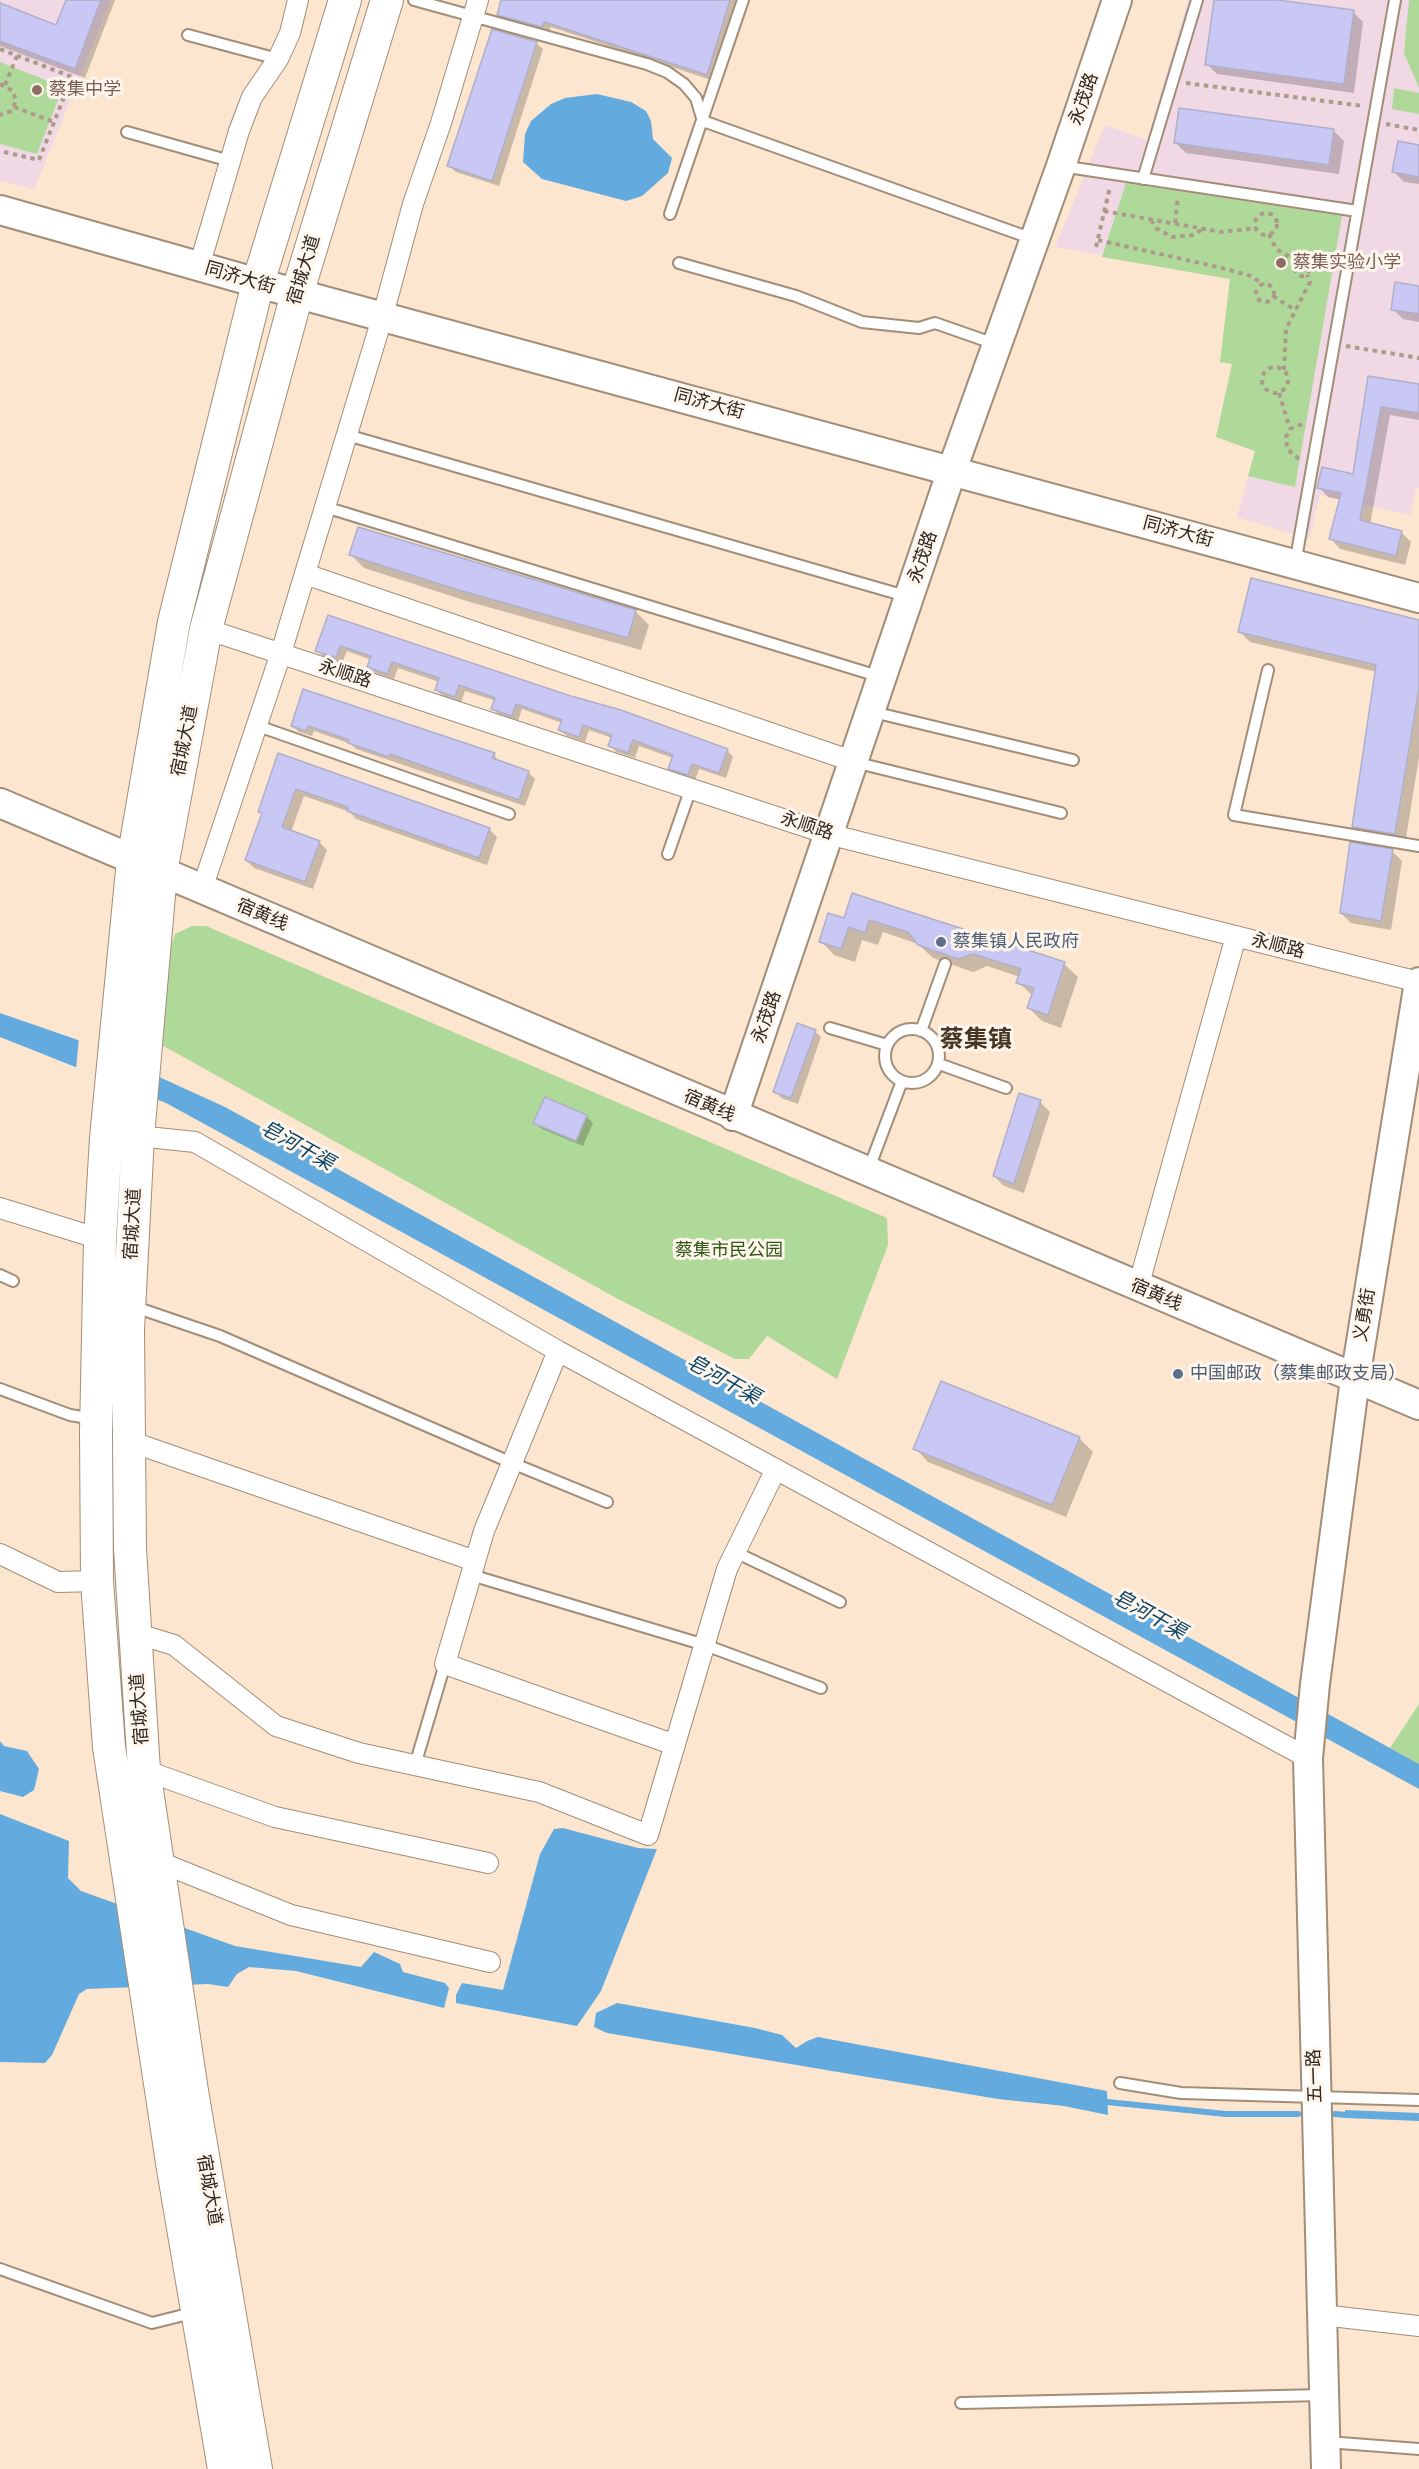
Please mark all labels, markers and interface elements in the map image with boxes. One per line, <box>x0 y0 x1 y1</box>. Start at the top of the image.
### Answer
street label: 永茂路 <box>1065 70 1103 128</box>
place label: 蔡集中学 <box>49 79 121 101</box>
marker: 蔡集中学 <box>30 83 44 97</box>
street label: 宿城大道 <box>283 232 325 308</box>
place label: 蔡集实验小学 <box>1293 252 1401 274</box>
marker: 蔡集实验小学 <box>1274 256 1288 270</box>
street label: 同济大街 <box>202 258 278 298</box>
street label: 同济大街 <box>671 384 747 424</box>
street label: 同济大街 <box>1140 512 1216 552</box>
street label: 永茂路 <box>904 528 942 586</box>
street label: 永顺路 <box>316 655 374 693</box>
street label: 宿城大道 <box>168 704 202 778</box>
street label: 永顺路 <box>778 807 836 845</box>
street label: 宿黄线 <box>233 895 291 935</box>
street label: 永顺路 <box>1249 929 1307 963</box>
place label: 蔡集镇人民政府 <box>953 931 1079 953</box>
marker: 蔡集镇人民政府 <box>934 935 948 949</box>
street label: 永茂路 <box>748 988 786 1046</box>
district label: 蔡集镇 <box>940 1026 1012 1054</box>
street label: 宿黄线 <box>680 1086 738 1126</box>
water label: 皂河干渠 <box>256 1116 338 1176</box>
street label: 宿城大道 <box>120 1187 146 1261</box>
park label: 蔡集市民公园 <box>675 1240 783 1262</box>
street label: 宿黄线 <box>1127 1275 1185 1315</box>
street label: 义勇街 <box>1350 1287 1380 1343</box>
water label: 皂河干渠 <box>682 1350 764 1410</box>
place label: 中国邮政（蔡集邮政支局） <box>1190 1363 1406 1385</box>
marker: 中国邮政（蔡集邮政支局） <box>1171 1367 1185 1381</box>
water label: 皂河干渠 <box>1108 1585 1190 1645</box>
street label: 宿城大道 <box>127 1672 153 1746</box>
street label: 五一路 <box>1303 2049 1327 2103</box>
street label: 宿城大道 <box>192 2153 226 2227</box>

